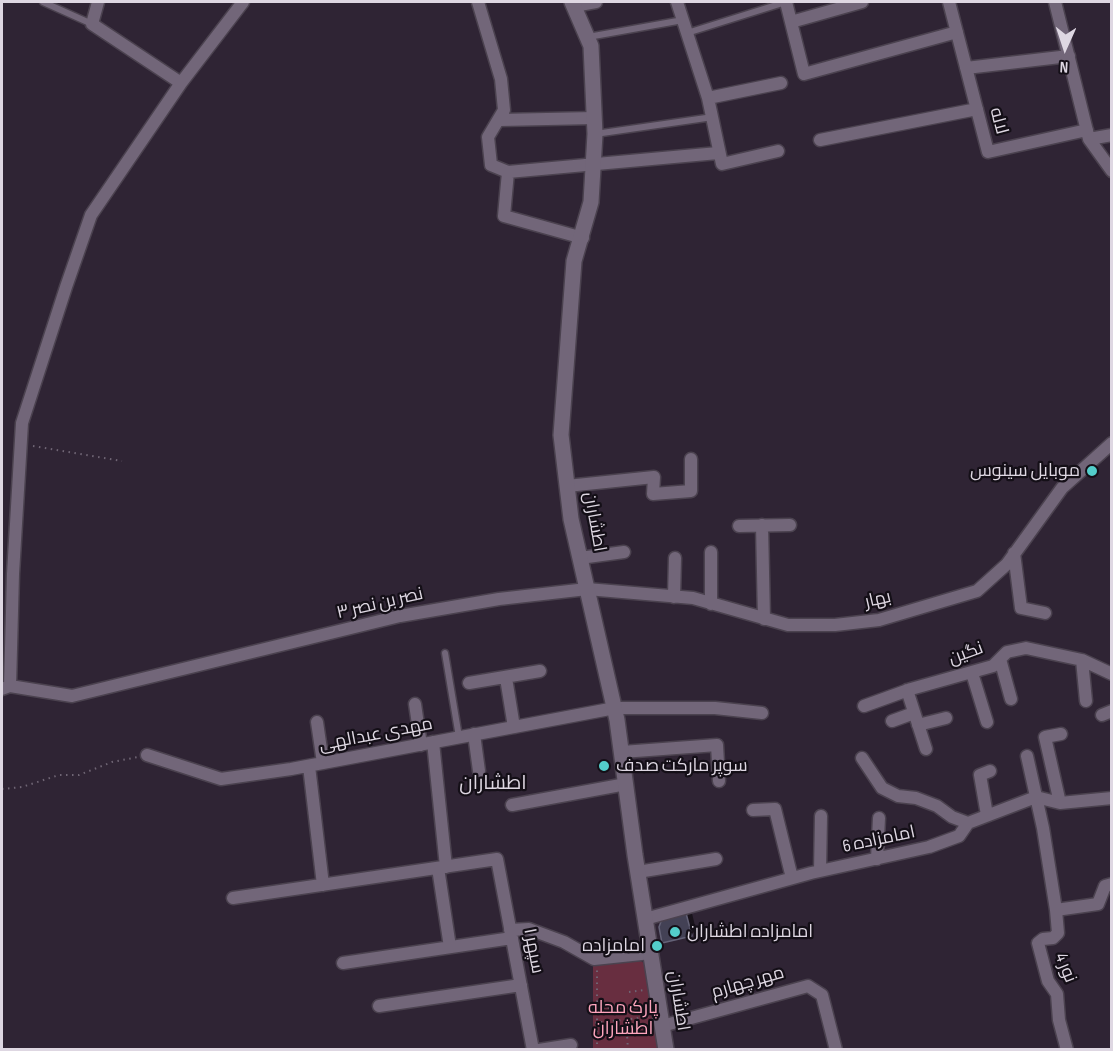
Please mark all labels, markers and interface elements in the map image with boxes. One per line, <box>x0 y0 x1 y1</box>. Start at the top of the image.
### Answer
north arrow <box>1035 18 1095 78</box>
text: N <box>1059 57 1069 76</box>
street label: لاله <box>984 105 1012 137</box>
place label: موبایل سینوس <box>970 460 1080 482</box>
marker: موبایل سینوس <box>1085 464 1099 478</box>
street label: اطشاران <box>578 490 610 554</box>
street label: نصر بن نصر ۳ <box>335 584 425 624</box>
street label: بهار <box>863 586 893 614</box>
street label: نگین <box>946 638 986 670</box>
street label: مهدی عبدالهی <box>317 713 435 757</box>
place label: سوپر مارکت صدف <box>616 755 748 777</box>
marker: سوپر مارکت صدف <box>597 759 611 773</box>
district label: اطشاران <box>459 772 527 796</box>
street label: امامزاده 6 <box>841 822 917 858</box>
place label: امامزاده اطشاران <box>687 921 813 943</box>
marker: امامزاده اطشاران <box>668 925 682 939</box>
street label: سپهر ۱ <box>518 926 548 976</box>
place label: امامزاده <box>582 935 645 957</box>
marker: امامزاده <box>650 939 664 953</box>
street label: نور 4 <box>1049 950 1081 986</box>
street label: مهر چهارم <box>709 962 787 1004</box>
street label: اطشاران <box>663 969 693 1033</box>
park label: پارک محله اطشاران <box>588 997 658 1040</box>

